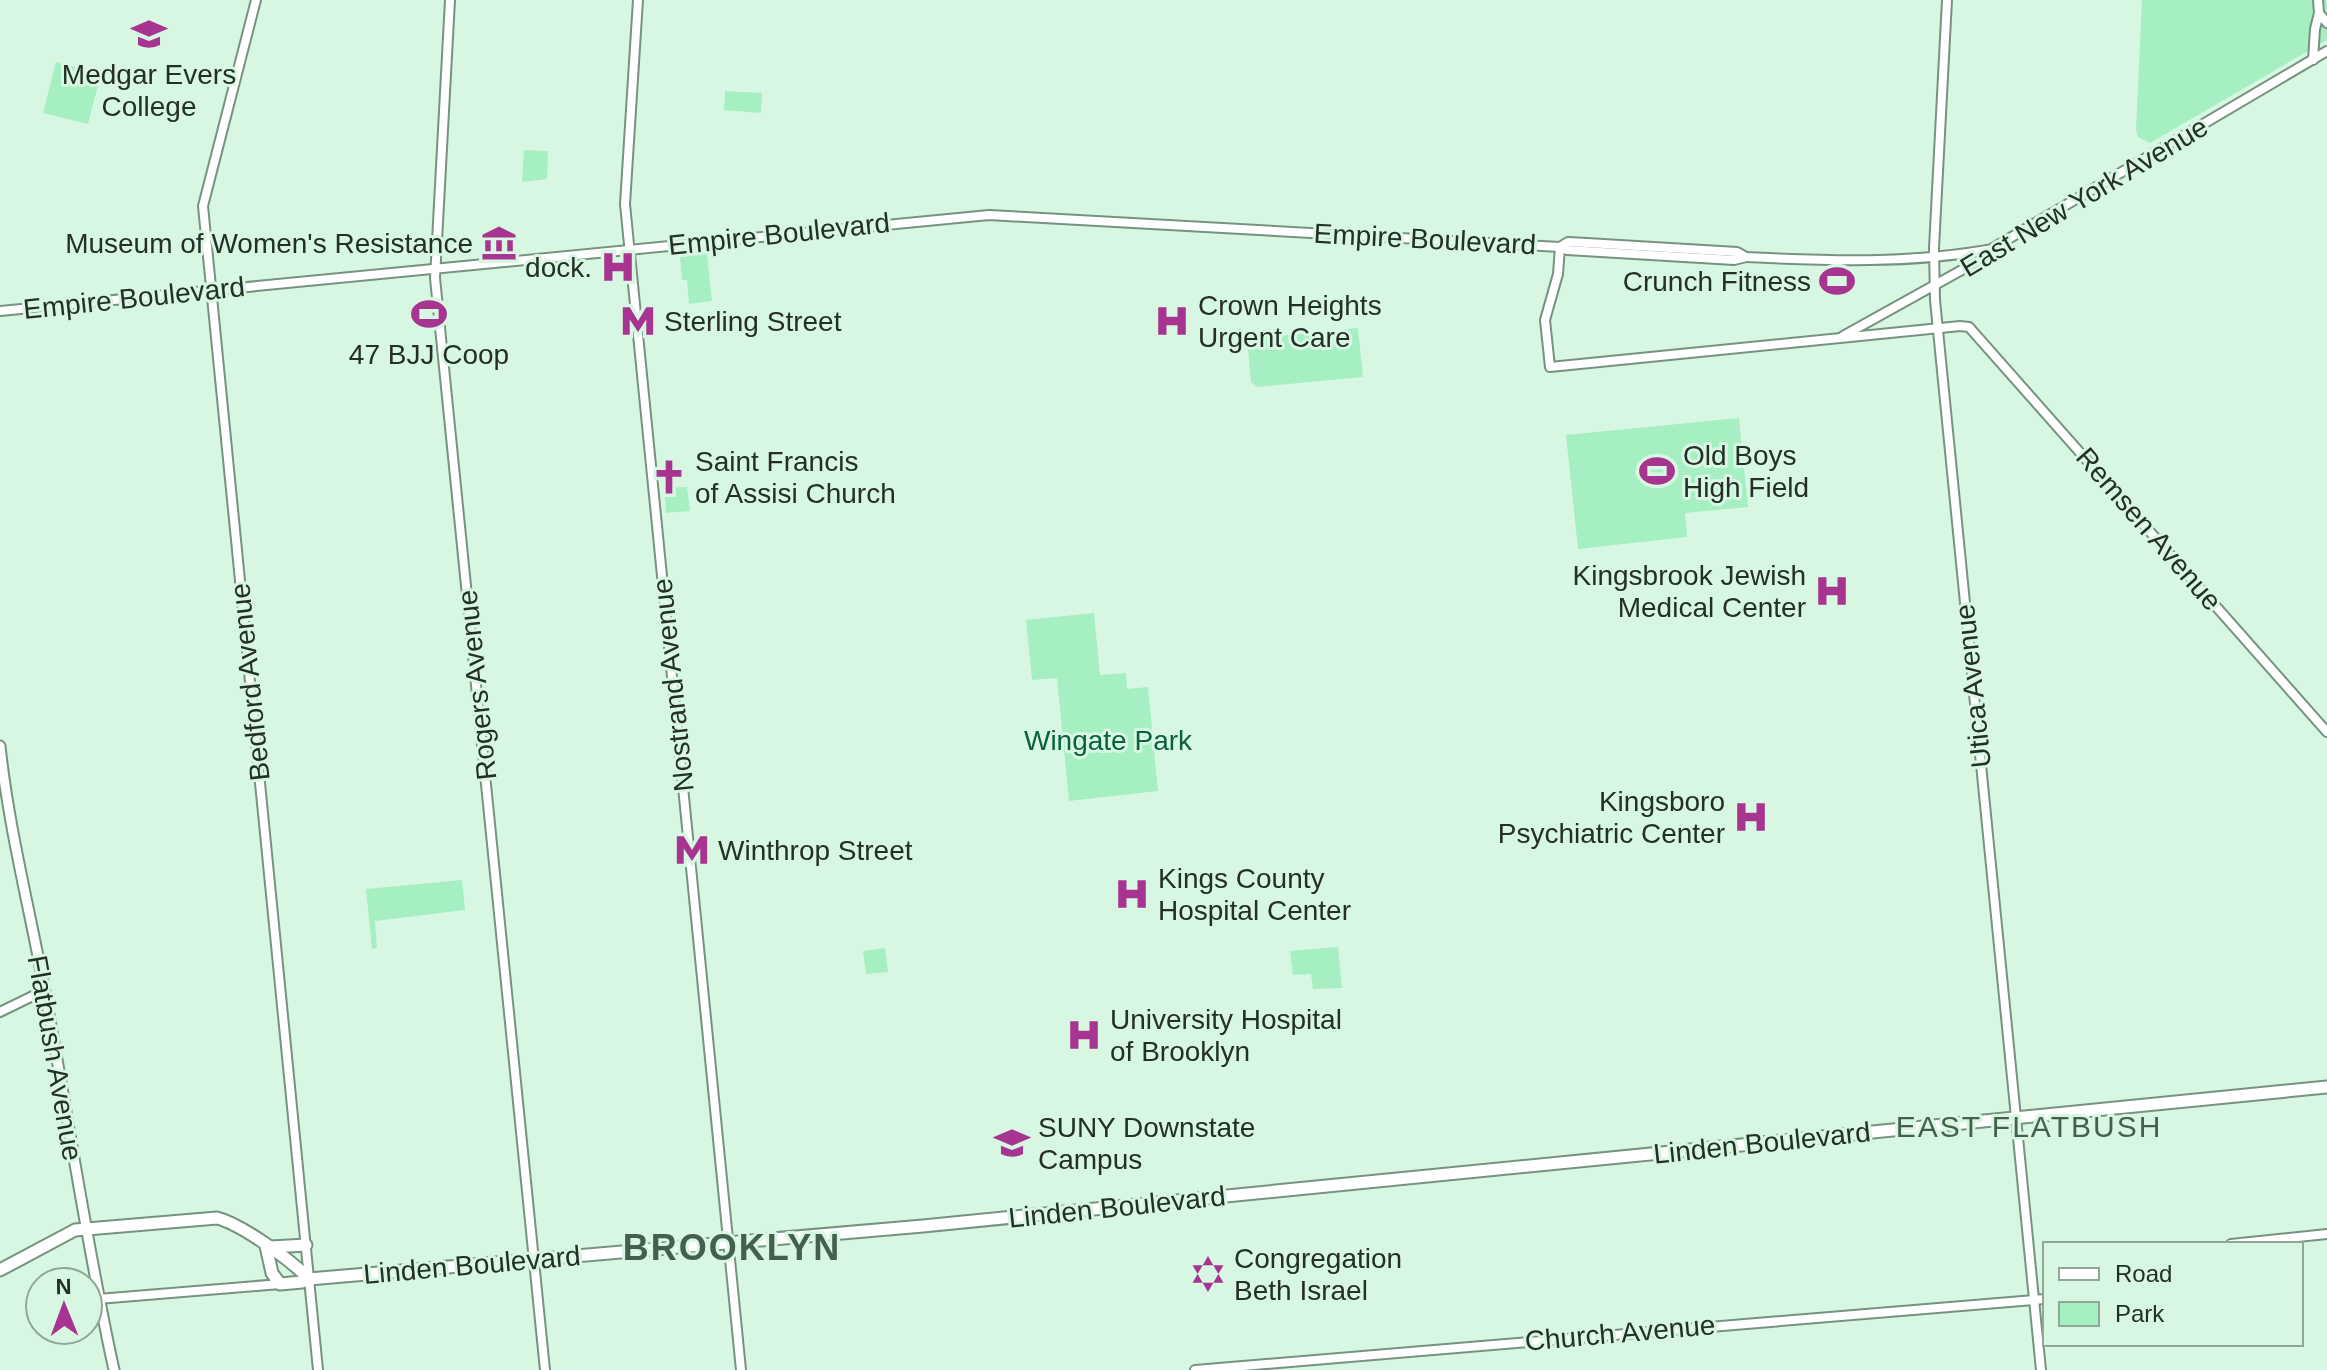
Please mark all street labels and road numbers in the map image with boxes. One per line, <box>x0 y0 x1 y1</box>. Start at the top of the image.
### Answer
street label: East New York Avenue <box>1955 111 2213 283</box>
street label: Empire Boulevard <box>667 207 891 261</box>
street label: Empire Boulevard <box>1313 218 1537 260</box>
street label: Empire Boulevard <box>22 271 246 325</box>
street label: Remsen Avenue <box>2070 441 2228 617</box>
street label: Nostrand Avenue <box>646 577 700 793</box>
street label: Bedford Avenue <box>224 582 276 782</box>
street label: Rogers Avenue <box>452 588 502 782</box>
street label: Utica Avenue <box>1949 603 1997 769</box>
street label: Flatbush Avenue <box>22 953 88 1163</box>
street label: Linden Boulevard <box>1652 1116 1872 1170</box>
street label: Linden Boulevard <box>1007 1180 1227 1234</box>
street label: Linden Boulevard <box>362 1240 582 1290</box>
street label: Church Avenue <box>1524 1309 1716 1357</box>

